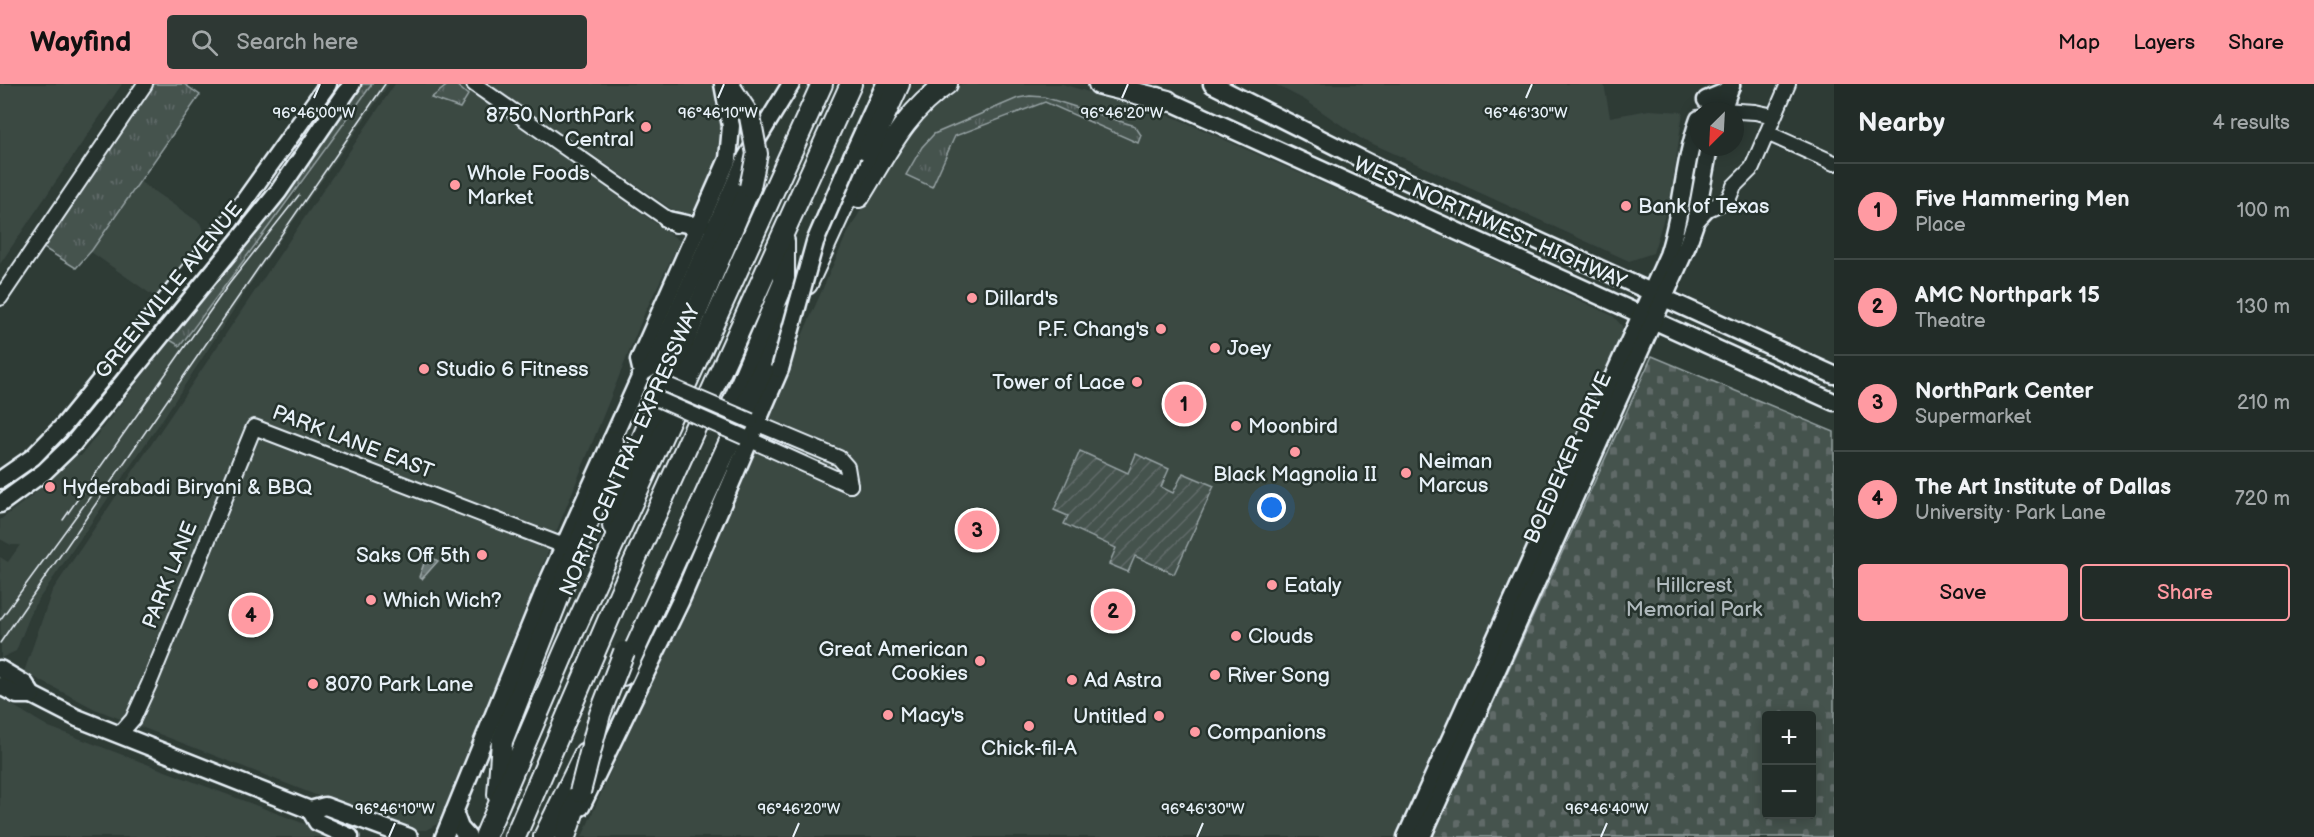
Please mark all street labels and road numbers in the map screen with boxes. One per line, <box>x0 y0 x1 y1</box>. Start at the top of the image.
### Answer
street label: WEST NORTHWEST HIGHWAY <box>1350 151 1631 295</box>
street label: GREENVILLE AVENUE <box>90 197 248 383</box>
street label: NORTH CENTRAL EXPRESSWAY <box>554 300 706 600</box>
street label: BOEDEKER DRIVE <box>1519 368 1617 548</box>
street label: PARK LANE EAST <box>269 400 437 484</box>
street label: PARK LANE <box>137 518 203 632</box>

